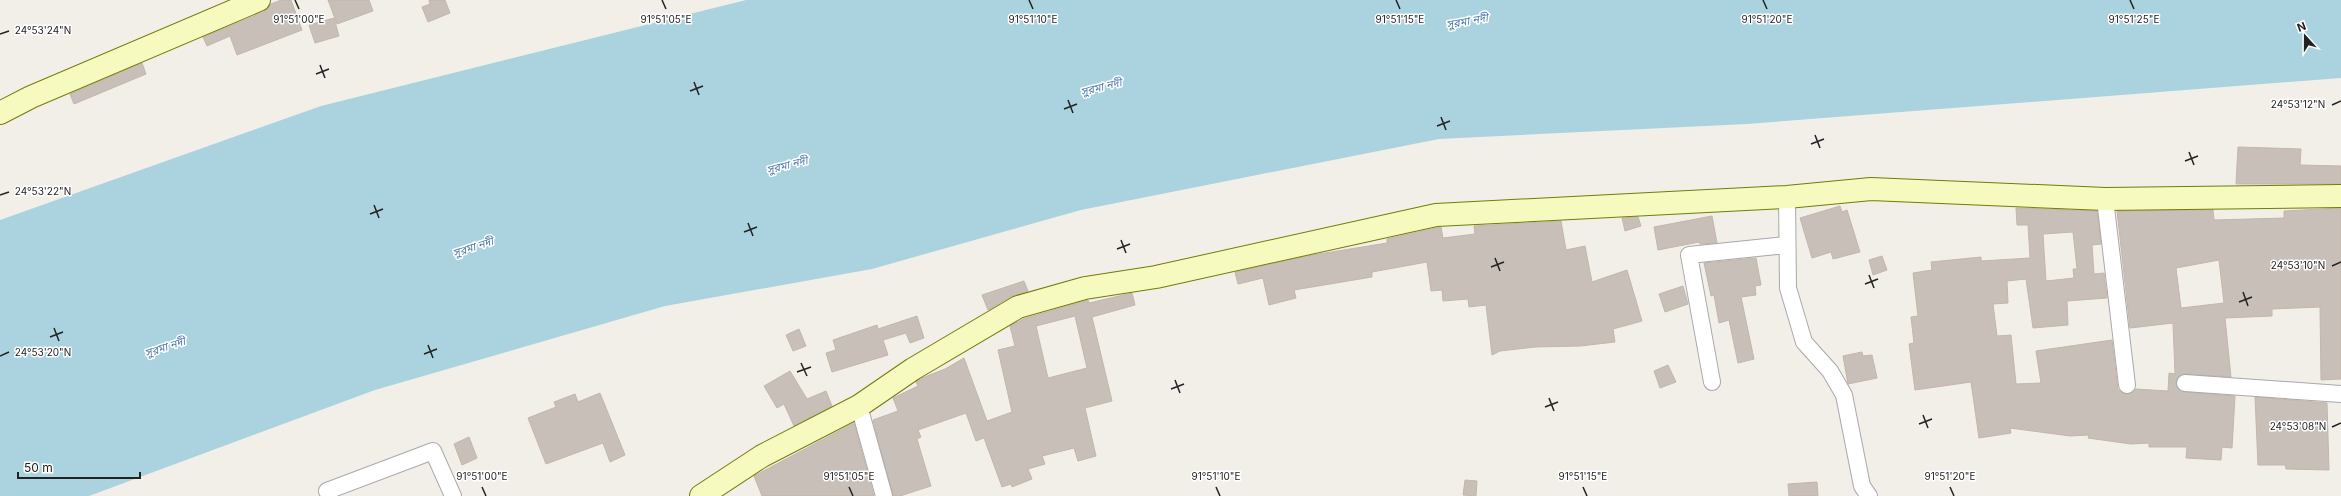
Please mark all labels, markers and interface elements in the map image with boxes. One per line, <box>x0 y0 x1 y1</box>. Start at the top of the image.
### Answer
water label: সুরমা নদী <box>1445 10 1491 32</box>
text: 91°51'00"E <box>273 13 325 25</box>
text: 91°51'05"E <box>640 13 692 25</box>
text: 91°51'10"E <box>1008 13 1058 25</box>
text: 91°51'15"E <box>1376 13 1424 25</box>
text: 91°51'20"E <box>1741 13 1793 25</box>
text: 91°51'25"E <box>2109 13 2159 25</box>
north arrow <box>2285 16 2325 56</box>
text: N <box>2295 19 2308 35</box>
text: 24°53'24"N <box>15 24 71 36</box>
water label: সুরমা নদী <box>1079 75 1125 99</box>
text: 24°53'12"N <box>2271 98 2325 110</box>
water label: সুরমা নদী <box>765 153 811 177</box>
text: 24°53'22"N <box>15 185 71 197</box>
water label: সুরমা নদী <box>451 233 497 260</box>
text: 24°53'10"N <box>2271 259 2325 271</box>
water label: সুরমা নদী <box>143 333 189 360</box>
text: 24°53'20"N <box>15 346 71 358</box>
text: 24°53'08"N <box>2270 420 2326 432</box>
scale bar <box>18 454 140 480</box>
text: 50 m <box>24 460 53 475</box>
text: 91°51'00"E <box>456 470 508 482</box>
text: 91°51'05"E <box>823 470 875 482</box>
text: 91°51'10"E <box>1191 470 1241 482</box>
text: 91°51'15"E <box>1559 470 1607 482</box>
text: 91°51'20"E <box>1924 470 1976 482</box>

